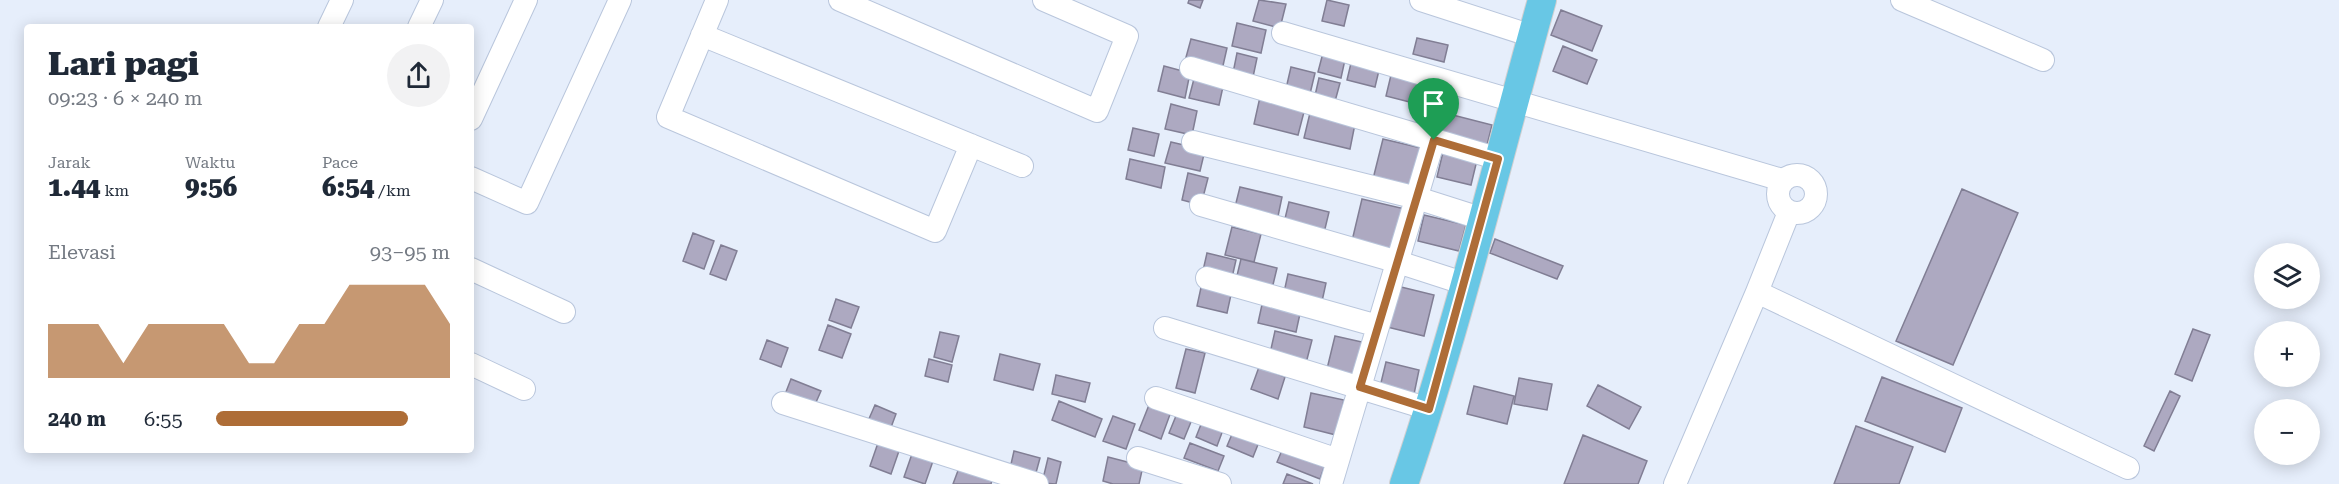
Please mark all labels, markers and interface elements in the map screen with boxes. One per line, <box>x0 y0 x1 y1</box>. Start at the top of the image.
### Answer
text: Lari pagi <box>48 44 199 83</box>
button: share <box>387 44 450 107</box>
pin <box>1408 78 1459 140</box>
text: 09:23 · 6 × 240 m <box>48 86 203 110</box>
icon: arrive <box>1417 87 1450 120</box>
text: Jarak <box>48 153 91 172</box>
text: Waktu <box>185 153 235 172</box>
text: Pace <box>322 153 358 172</box>
text: 1.44 <box>48 172 100 202</box>
text: 9:56 <box>185 172 237 202</box>
text: 6:54 <box>322 172 374 202</box>
text: km <box>100 181 129 200</box>
text: /km <box>374 181 411 200</box>
text: Elevasi <box>48 240 116 264</box>
text: 93–95 m <box>370 240 450 264</box>
map controls <box>2254 243 2320 465</box>
button: layers <box>2254 243 2320 309</box>
button: + <box>2254 321 2320 387</box>
button: − <box>2254 399 2320 465</box>
text: 240 m <box>48 407 106 431</box>
text: 6:55 <box>144 407 183 431</box>

